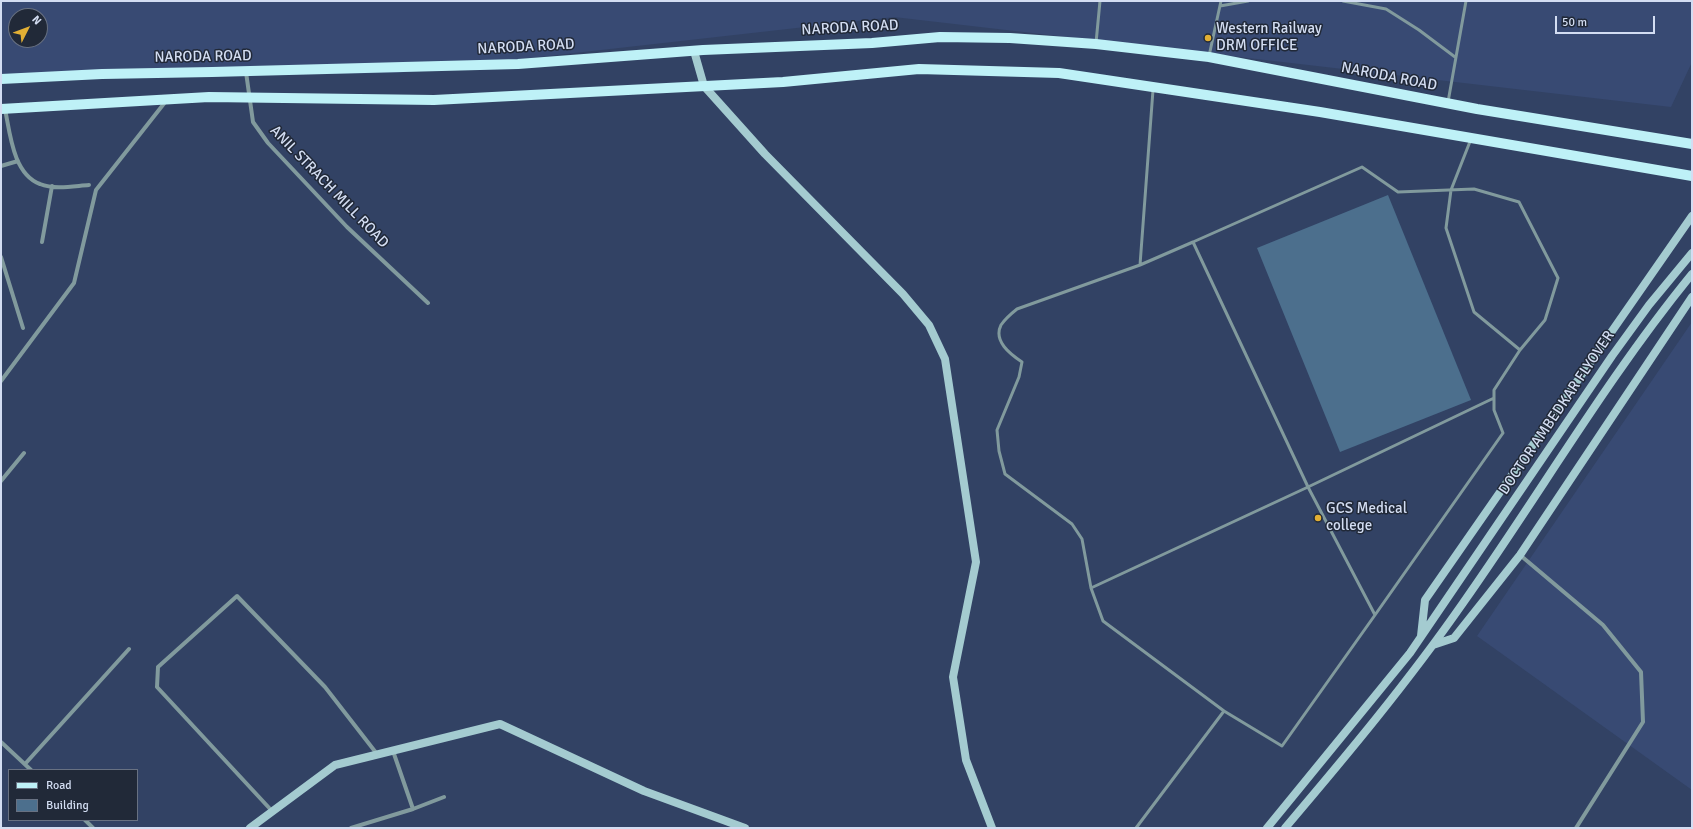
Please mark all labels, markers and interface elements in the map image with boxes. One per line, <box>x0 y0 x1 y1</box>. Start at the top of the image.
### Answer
north arrow <box>8 8 48 48</box>
scale bar <box>1557 8 1657 34</box>
text: N <box>29 13 44 27</box>
text: 50 m <box>1562 15 1587 30</box>
street label: NARODA ROAD <box>801 16 899 40</box>
place label: Western Railway DRM OFFICE <box>1216 20 1322 55</box>
marker: Western Railway DRM OFFICE <box>1203 33 1213 43</box>
street label: NARODA ROAD <box>477 35 575 59</box>
street label: NARODA ROAD <box>154 47 252 67</box>
street label: NARODA ROAD <box>1339 59 1439 95</box>
street label: ANIL STRACH MILL ROAD <box>266 122 392 252</box>
street label: DOCTOR AMBEDKAR FLYOVER <box>1495 328 1619 498</box>
place label: GCS Medical college <box>1326 500 1407 535</box>
marker: GCS Medical college <box>1313 513 1323 523</box>
legend <box>8 769 138 821</box>
text: Road <box>46 778 72 793</box>
text: Building <box>46 798 89 813</box>

